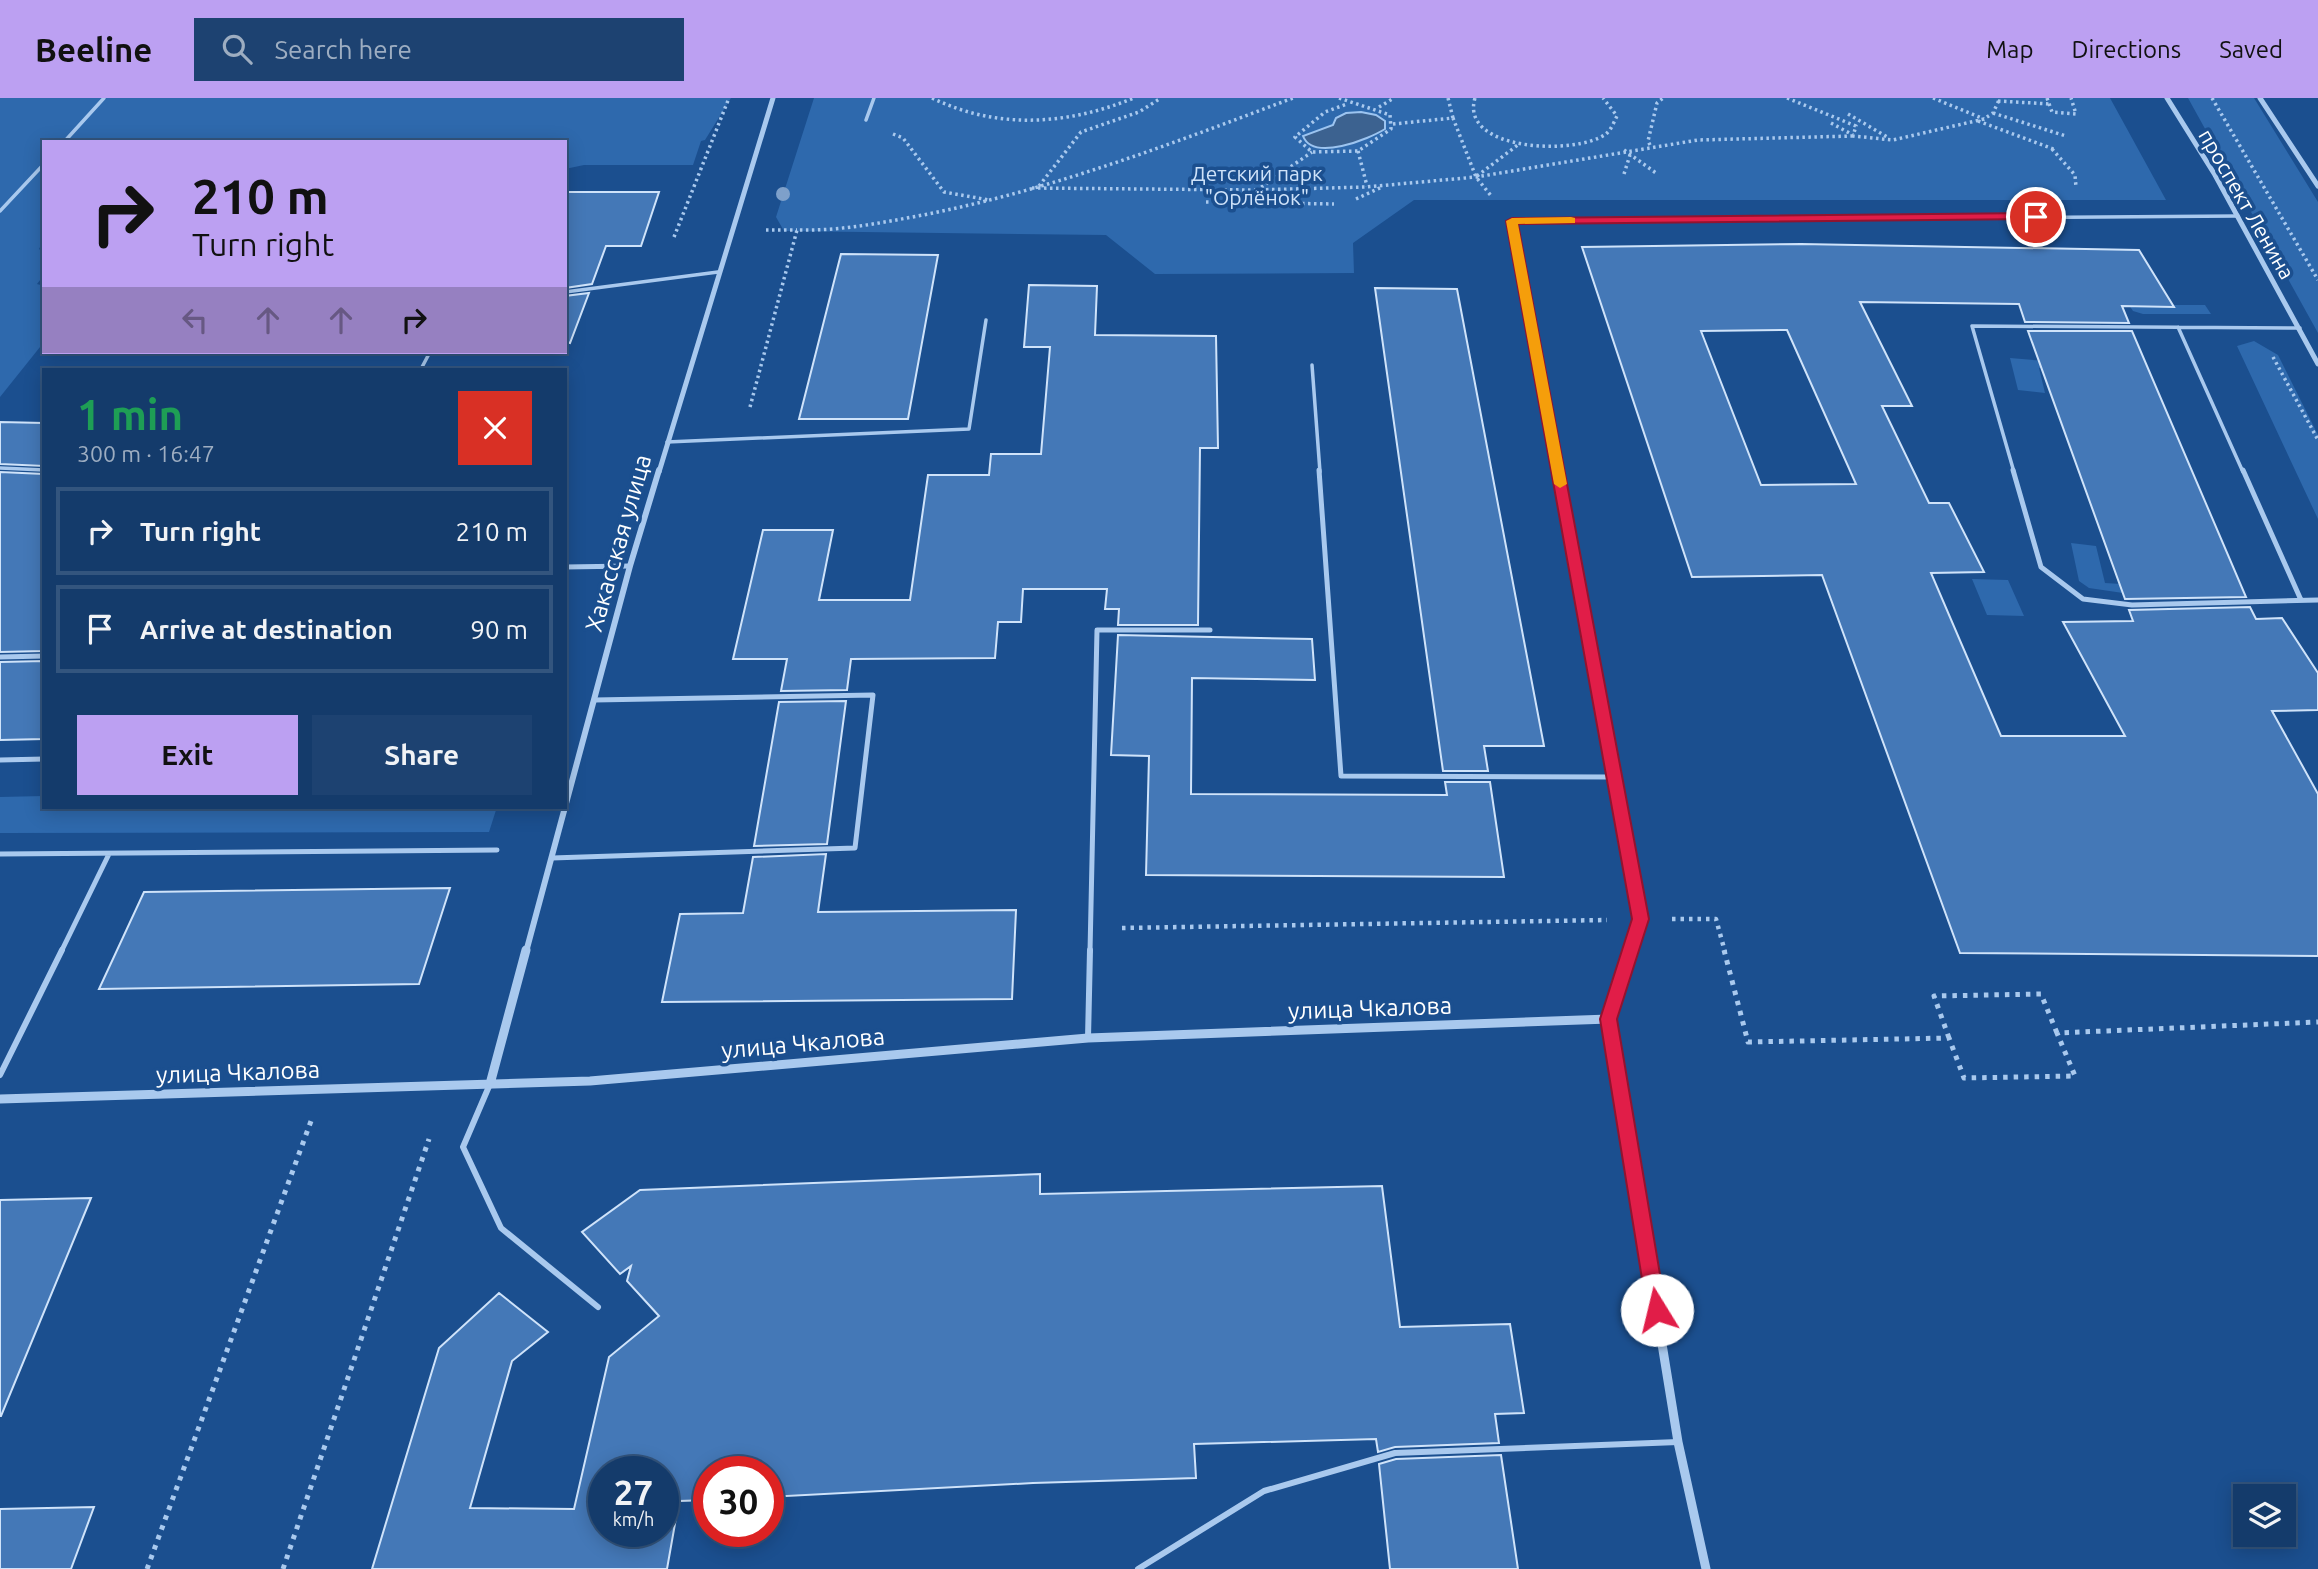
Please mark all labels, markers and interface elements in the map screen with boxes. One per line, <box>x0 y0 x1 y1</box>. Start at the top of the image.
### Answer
search box <box>194 18 684 81</box>
icon: search <box>218 30 256 68</box>
text: Beeline <box>35 31 152 68</box>
text: Search here <box>274 35 412 64</box>
text: Map <box>1986 36 2033 63</box>
text: Directions <box>2071 36 2181 63</box>
text: Saved <box>2219 36 2283 63</box>
street label: проспект Ленина <box>2194 125 2300 283</box>
park label: Детский парк "Орлёнок" <box>1191 161 1323 209</box>
icon: right <box>77 168 168 259</box>
text: 210 m <box>192 168 329 223</box>
pin <box>2006 187 2066 247</box>
icon: arrive <box>2017 198 2055 236</box>
text: Turn right <box>192 226 334 262</box>
icon: left <box>176 301 214 339</box>
icon: ahead <box>249 301 287 339</box>
icon: ahead <box>322 301 360 339</box>
icon: right <box>395 301 433 339</box>
text: 1 min <box>77 391 183 438</box>
button: close <box>458 391 532 465</box>
text: 300 m · 16:47 <box>77 441 215 466</box>
street label: Хакасская улица <box>580 451 656 635</box>
icon: right <box>81 512 119 550</box>
text: Turn right <box>140 517 261 546</box>
text: 210 m <box>456 517 528 546</box>
icon: arrive <box>81 610 119 648</box>
text: Arrive at destination <box>140 615 393 644</box>
text: 90 m <box>470 615 528 644</box>
button: Exit <box>77 715 298 795</box>
button: Share <box>312 715 532 795</box>
street label: улица Чкалова <box>1287 992 1453 1024</box>
street label: улица Чкалова <box>720 1022 886 1064</box>
street label: улица Чкалова <box>155 1056 321 1088</box>
position arrow <box>1620 1273 1694 1347</box>
speed limit sign: 30 <box>693 1456 784 1547</box>
text: 27 <box>614 1472 653 1512</box>
map controls <box>2233 1484 2296 1547</box>
button: layers <box>2233 1484 2296 1547</box>
text: km/h <box>613 1509 654 1529</box>

